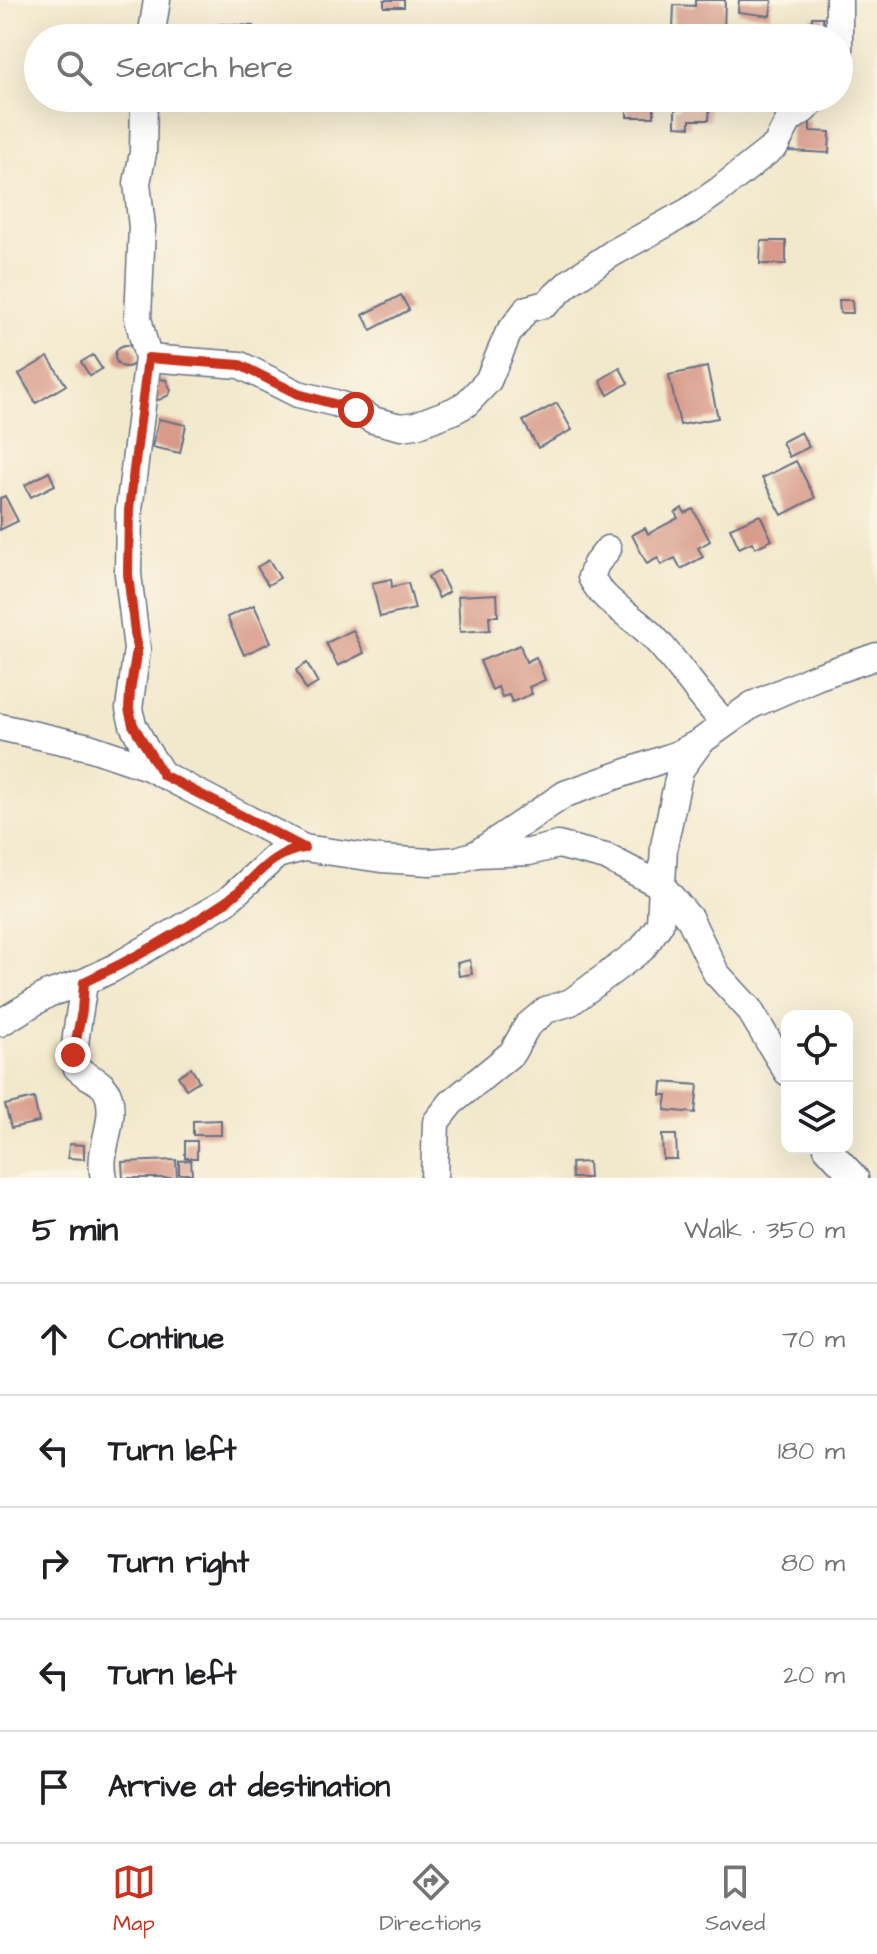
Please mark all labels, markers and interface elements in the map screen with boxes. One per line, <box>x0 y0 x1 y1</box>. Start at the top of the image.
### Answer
search box <box>24 24 853 112</box>
icon: search <box>52 46 96 90</box>
text: Search here <box>116 47 293 89</box>
route start <box>338 392 374 428</box>
map controls <box>781 1010 853 1154</box>
button: locate <box>781 1010 853 1082</box>
route end <box>55 1037 91 1073</box>
button: layers <box>781 1082 853 1154</box>
text: 5 min <box>32 1206 118 1254</box>
text: Walk · 350 m <box>684 1212 845 1248</box>
icon: ahead <box>32 1317 76 1361</box>
text: Continue <box>108 1318 224 1360</box>
text: 70 m <box>782 1321 845 1357</box>
icon: left <box>32 1429 76 1473</box>
text: Turn left <box>108 1430 236 1472</box>
text: 180 m <box>778 1433 845 1469</box>
icon: right <box>32 1541 76 1585</box>
text: Turn right <box>108 1542 249 1584</box>
text: 80 m <box>781 1545 845 1581</box>
icon: left <box>32 1653 76 1697</box>
text: Turn left <box>108 1654 236 1696</box>
text: 20 m <box>783 1657 845 1693</box>
icon: arrive <box>32 1765 76 1809</box>
text: Arrive at destination <box>108 1766 390 1808</box>
tab: Map <box>112 1860 156 1939</box>
tab: Directions <box>379 1860 482 1939</box>
tab: Saved <box>705 1860 765 1939</box>

